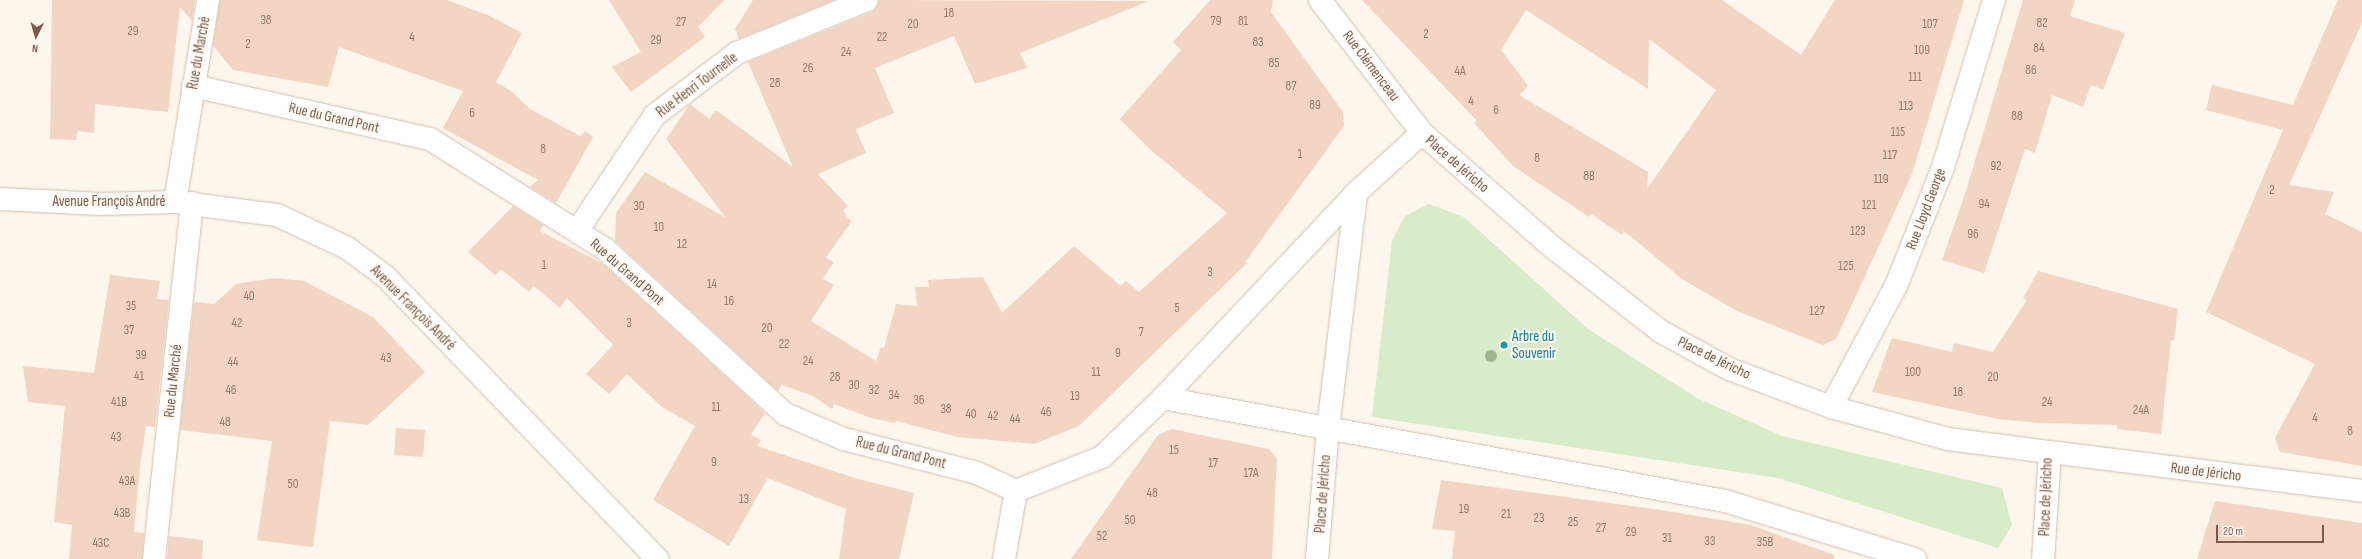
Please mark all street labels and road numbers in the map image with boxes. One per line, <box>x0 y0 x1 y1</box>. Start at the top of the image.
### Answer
street label: Rue du Marché <box>184 15 214 91</box>
street label: Rue Clémenceau <box>1339 27 1403 105</box>
street label: Rue Henri Tournelle <box>653 49 741 121</box>
street label: Rue du Grand Pont <box>287 99 381 137</box>
street label: Place de Jéricho <box>1421 131 1493 197</box>
street label: Rue Lloyd George <box>1902 166 1950 252</box>
street label: Avenue François André <box>52 193 166 211</box>
street label: Rue du Grand Pont <box>586 235 668 309</box>
street label: Avenue François André <box>367 262 459 354</box>
street label: Place de Jéricho <box>1675 333 1753 383</box>
street label: Rue du Marché <box>160 343 186 419</box>
street label: Rue du Grand Pont <box>854 433 948 473</box>
street label: Place de Jéricho <box>1311 454 1335 534</box>
street label: Place de Jéricho <box>2036 457 2056 537</box>
street label: Rue de Jéricho <box>2170 459 2242 485</box>

